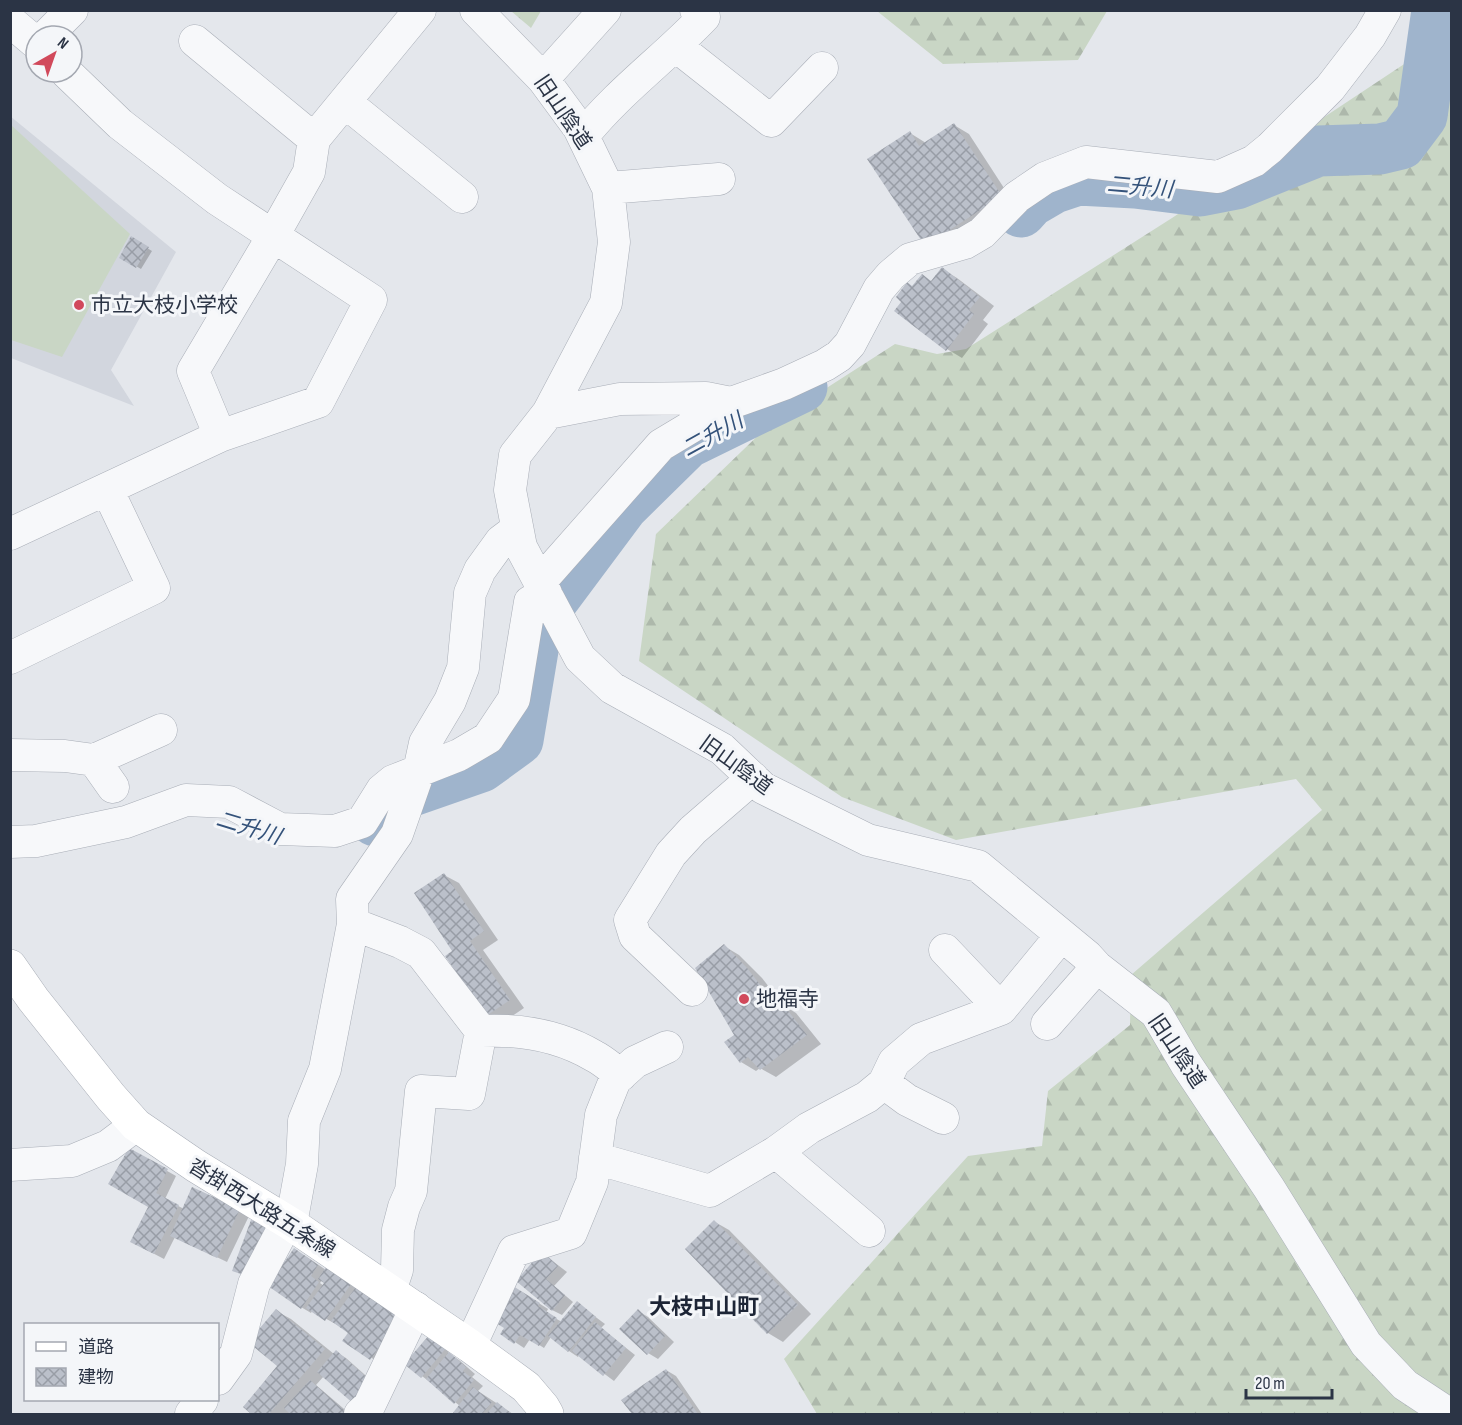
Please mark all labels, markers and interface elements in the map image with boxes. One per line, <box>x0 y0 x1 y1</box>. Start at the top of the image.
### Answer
north arrow <box>24 24 84 84</box>
text: N <box>53 34 72 54</box>
street label: 旧山陰道 <box>529 70 596 154</box>
water label: 二升川 <box>1106 171 1176 204</box>
place label: 市立大枝小学校 <box>91 293 238 318</box>
marker: 市立大枝小学校 <box>72 298 86 312</box>
water label: 二升川 <box>677 407 750 463</box>
street label: 旧山陰道 <box>694 731 777 800</box>
water label: 二升川 <box>213 806 286 852</box>
place label: 地福寺 <box>756 987 819 1012</box>
marker: 地福寺 <box>737 992 751 1006</box>
street label: 旧山陰道 <box>1143 1009 1210 1093</box>
street label: 沓掛西大路五条線 <box>184 1153 340 1264</box>
district label: 大枝中山町 <box>649 1294 759 1321</box>
legend <box>24 1323 219 1401</box>
text: 道路 <box>78 1337 114 1358</box>
scale bar <box>1246 1362 1332 1400</box>
text: 建物 <box>78 1367 114 1388</box>
text: 20 m <box>1255 1373 1285 1394</box>

